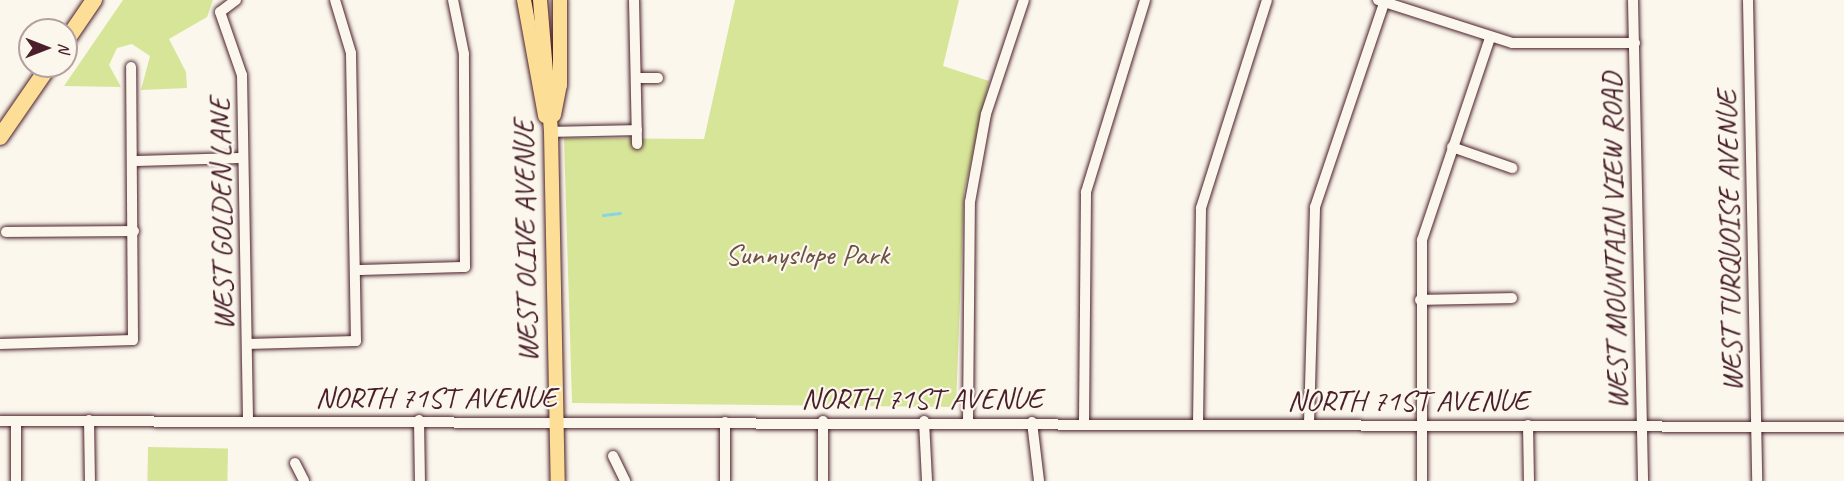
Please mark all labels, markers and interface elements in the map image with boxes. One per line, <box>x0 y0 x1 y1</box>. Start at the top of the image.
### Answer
north arrow <box>18 18 78 78</box>
text: N <box>54 43 74 53</box>
street label: WEST MOUNTAIN VIEW ROAD <box>1593 71 1635 411</box>
street label: WEST TURQUOISE AVENUE <box>1708 90 1750 392</box>
street label: WEST GOLDEN LANE <box>201 97 241 331</box>
street label: WEST OLIVE AVENUE <box>505 120 545 362</box>
park label: Sunnyslope Park <box>725 236 889 272</box>
street label: NORTH 71ST AVENUE <box>316 379 556 415</box>
street label: NORTH 71ST AVENUE <box>802 380 1042 416</box>
street label: NORTH 71ST AVENUE <box>1288 382 1528 418</box>

